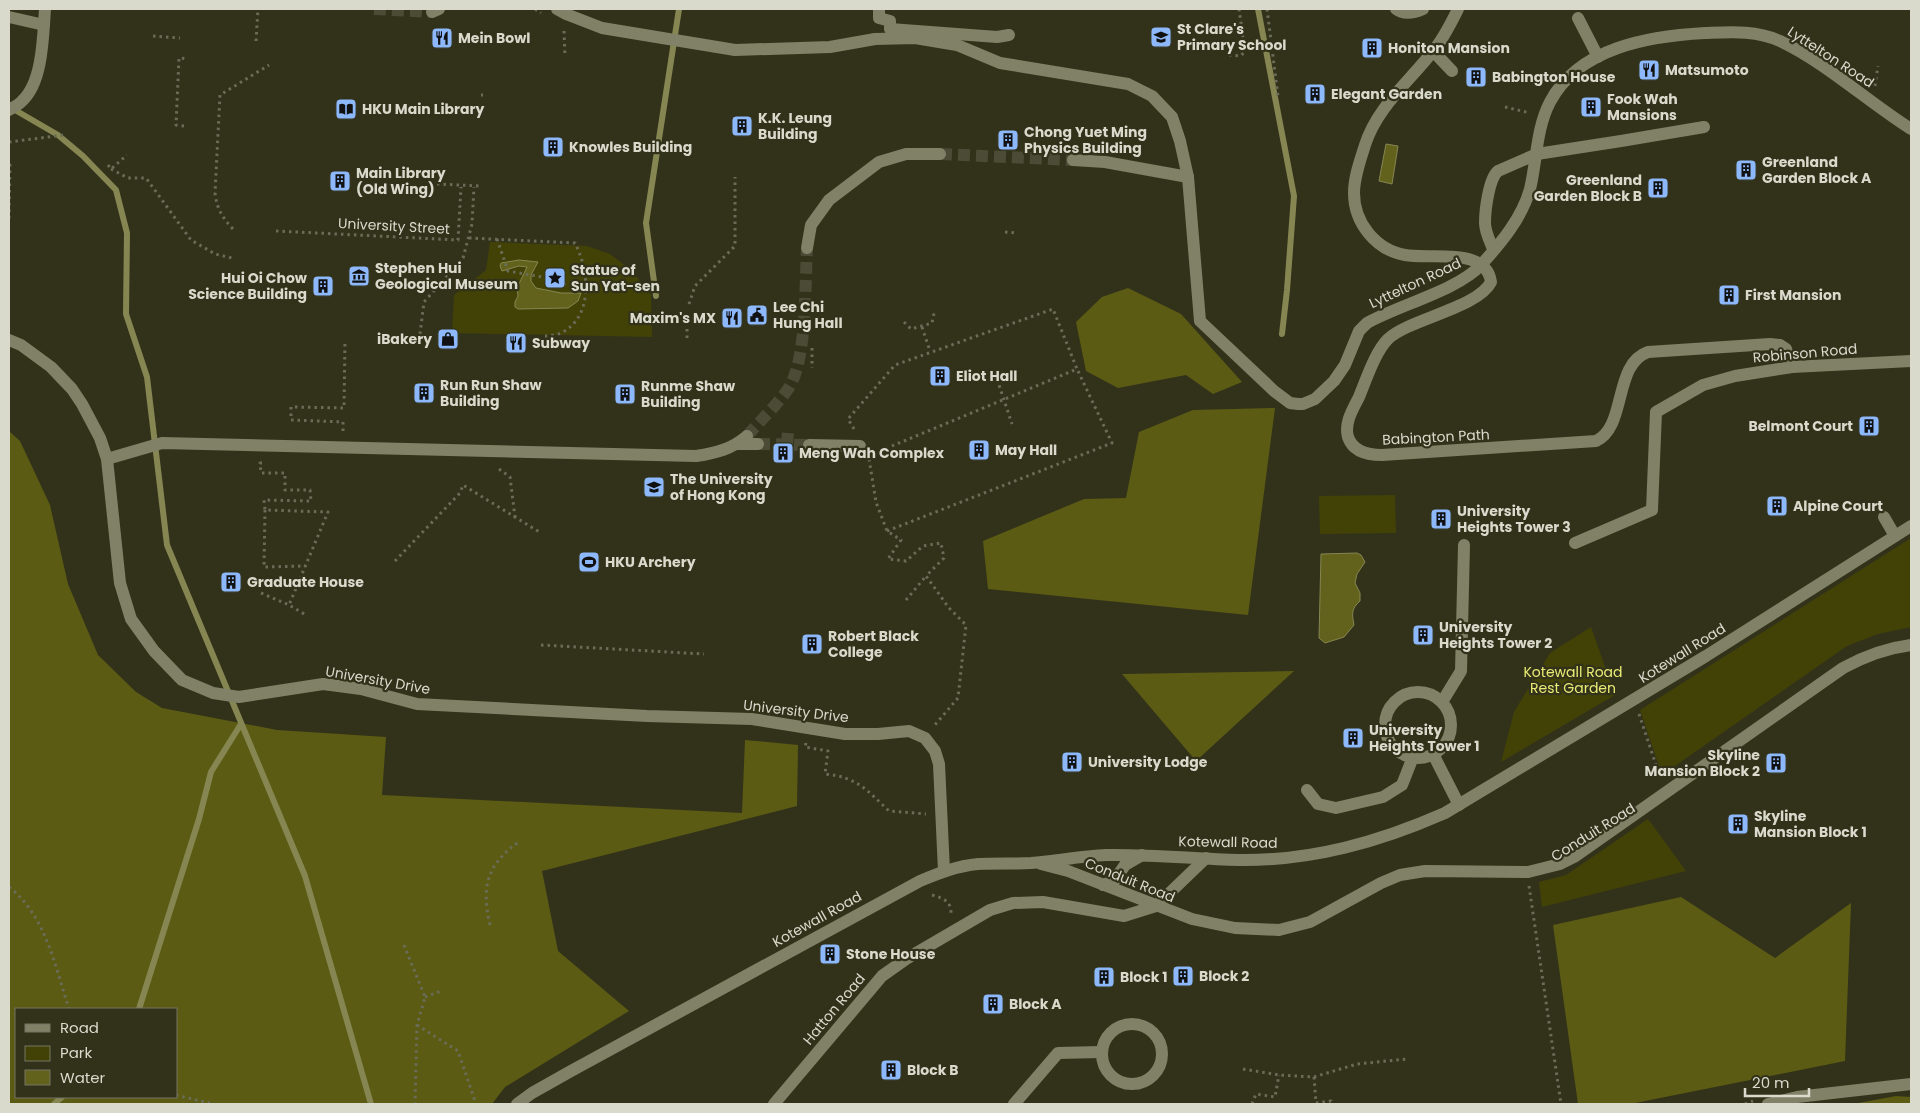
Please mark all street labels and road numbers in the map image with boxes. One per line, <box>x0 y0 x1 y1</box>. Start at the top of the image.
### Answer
street label: Lyttelton Road <box>1784 22 1878 92</box>
street label: University Street <box>338 213 450 239</box>
street label: Lyttelton Road <box>1366 253 1464 313</box>
street label: Robinson Road <box>1752 338 1858 368</box>
street label: Babington Path <box>1382 424 1490 450</box>
street label: Kotewall Road <box>1635 618 1729 688</box>
street label: University Drive <box>324 661 432 699</box>
street label: University Drive <box>742 695 850 727</box>
street label: Conduit Road <box>1547 798 1639 866</box>
street label: Kotewall Road <box>1178 831 1278 853</box>
street label: Conduit Road <box>1082 853 1178 907</box>
street label: Kotewall Road <box>769 886 865 952</box>
street label: Hatton Road <box>798 969 870 1049</box>

